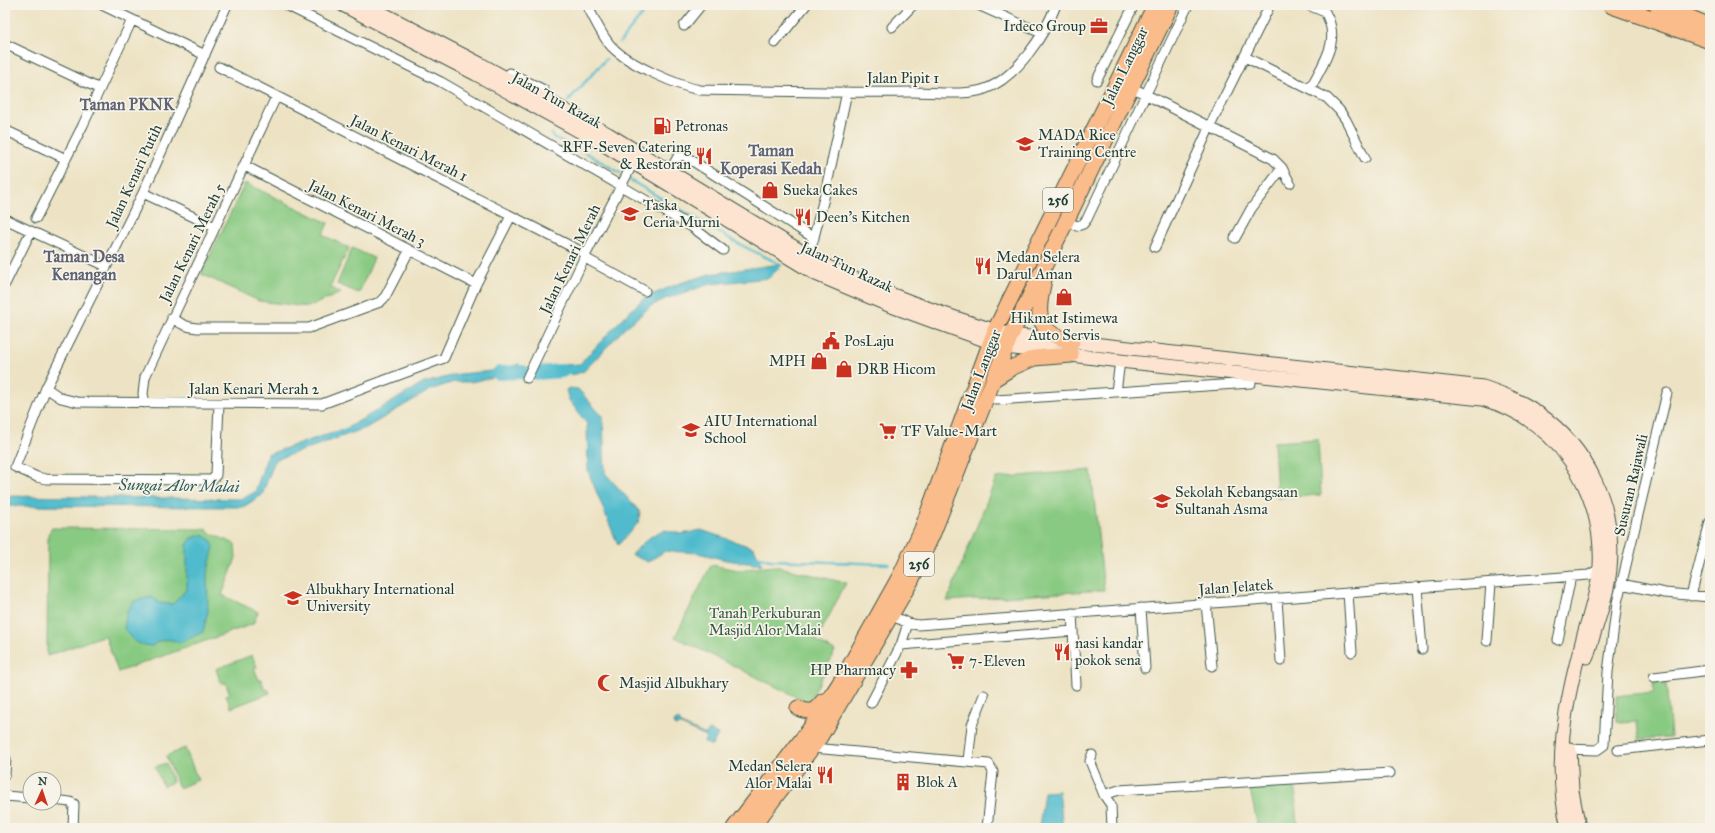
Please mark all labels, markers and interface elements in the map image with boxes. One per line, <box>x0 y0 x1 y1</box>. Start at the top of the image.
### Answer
office icon: Irdeco Group <box>1089 16 1109 36</box>
place label: Irdeco Group <box>1003 17 1086 35</box>
street label: Jalan Langgar <box>1097 23 1153 110</box>
street label: Jalan Tun Razak <box>507 67 605 133</box>
street label: Jalan Pipit 1 <box>865 69 939 88</box>
district label: Taman PKNK <box>79 95 175 114</box>
street label: Jalan Kenari Merah 1 <box>345 110 471 186</box>
fuel station icon: Petronas <box>652 116 672 136</box>
place label: Petronas <box>675 117 728 135</box>
street label: Jalan Kenari Putih <box>101 121 167 233</box>
place label: MADA Rice Training Centre <box>1038 126 1136 161</box>
school or university icon: MADA Rice Training Centre <box>1015 134 1035 154</box>
place label: RFF-Seven Catering & Restoran <box>562 138 692 173</box>
district label: Taman Koperasi Kedah <box>720 141 822 179</box>
restaurant icon: RFF-Seven Catering & Restoran <box>694 146 714 166</box>
street label: Jalan Kenari Merah 3 <box>303 175 429 251</box>
shop icon: Sueka Cakes <box>760 180 780 200</box>
street label: Jalan Kenari Merah 5 <box>155 181 229 308</box>
place label: Sueka Cakes <box>783 181 857 199</box>
road number: 256 <box>1043 188 1073 212</box>
place label: Taska Ceria Murni <box>643 196 720 231</box>
street label: Jalan Kenari Merah <box>535 201 606 319</box>
school or university icon: Taska Ceria Murni <box>620 204 640 224</box>
restaurant icon: Deen's Kitchen <box>793 207 813 227</box>
place label: Deen's Kitchen <box>816 208 910 226</box>
street label: Jalan Tun Razak <box>796 237 896 297</box>
district label: Taman Desa Kenangan <box>43 247 126 285</box>
place label: Medan Selera Darul Aman <box>996 248 1081 283</box>
restaurant icon: Medan Selera Darul Aman <box>973 256 993 276</box>
shop icon: Hikmat Istimewa Auto Servis <box>1054 287 1074 307</box>
place label: Hikmat Istimewa Auto Servis <box>1010 309 1118 344</box>
street label: Jalan Langgar <box>957 327 1006 415</box>
public building icon: PosLaju <box>821 331 841 351</box>
place label: PosLaju <box>844 332 894 350</box>
shop icon: MPH <box>809 351 829 371</box>
place label: MPH <box>769 352 806 370</box>
shop icon: DRB Hicom <box>834 359 854 379</box>
place label: DRB Hicom <box>857 360 936 378</box>
street label: Jalan Kenari Merah 2 <box>187 380 320 399</box>
place label: AIU International School <box>703 412 818 447</box>
school or university icon: AIU International School <box>681 420 701 440</box>
supermarket icon: TF Value-Mart <box>878 421 898 441</box>
place label: TF Value-Mart <box>901 422 998 440</box>
street label: Susuran Rajawali <box>1610 432 1652 538</box>
water label: Sungai Alor Malai <box>117 475 240 496</box>
place label: Sekolah Kebangsaan Sultanah Asma <box>1175 483 1298 518</box>
school or university icon: Sekolah Kebangsaan Sultanah Asma <box>1152 491 1172 511</box>
road number: 256 <box>904 552 934 576</box>
street label: Jalan Jelatek <box>1196 575 1274 600</box>
place label: Albukhary International University <box>305 580 455 615</box>
school or university icon: Albukhary International University <box>283 588 303 608</box>
park label: Tanah Perkuburan Masjid Alor Malai <box>709 604 821 639</box>
place label: nasi kandar pokok sena <box>1074 634 1144 669</box>
restaurant icon: nasi kandar pokok sena <box>1052 642 1072 662</box>
supermarket icon: 7-Eleven <box>946 651 966 671</box>
place label: 7-Eleven <box>969 652 1025 670</box>
pharmacy icon: HP Pharmacy <box>899 660 919 680</box>
place label: HP Pharmacy <box>810 661 897 679</box>
mosque icon: Masjid Albukhary <box>596 673 616 693</box>
place label: Masjid Albukhary <box>619 674 729 692</box>
place label: Medan Selera Alor Malai <box>728 757 813 792</box>
restaurant icon: Medan Selera Alor Malai <box>815 765 835 785</box>
north arrow <box>22 771 62 811</box>
building icon: Blok A <box>893 772 913 792</box>
place label: Blok A <box>916 773 958 791</box>
text: N <box>37 775 48 788</box>

